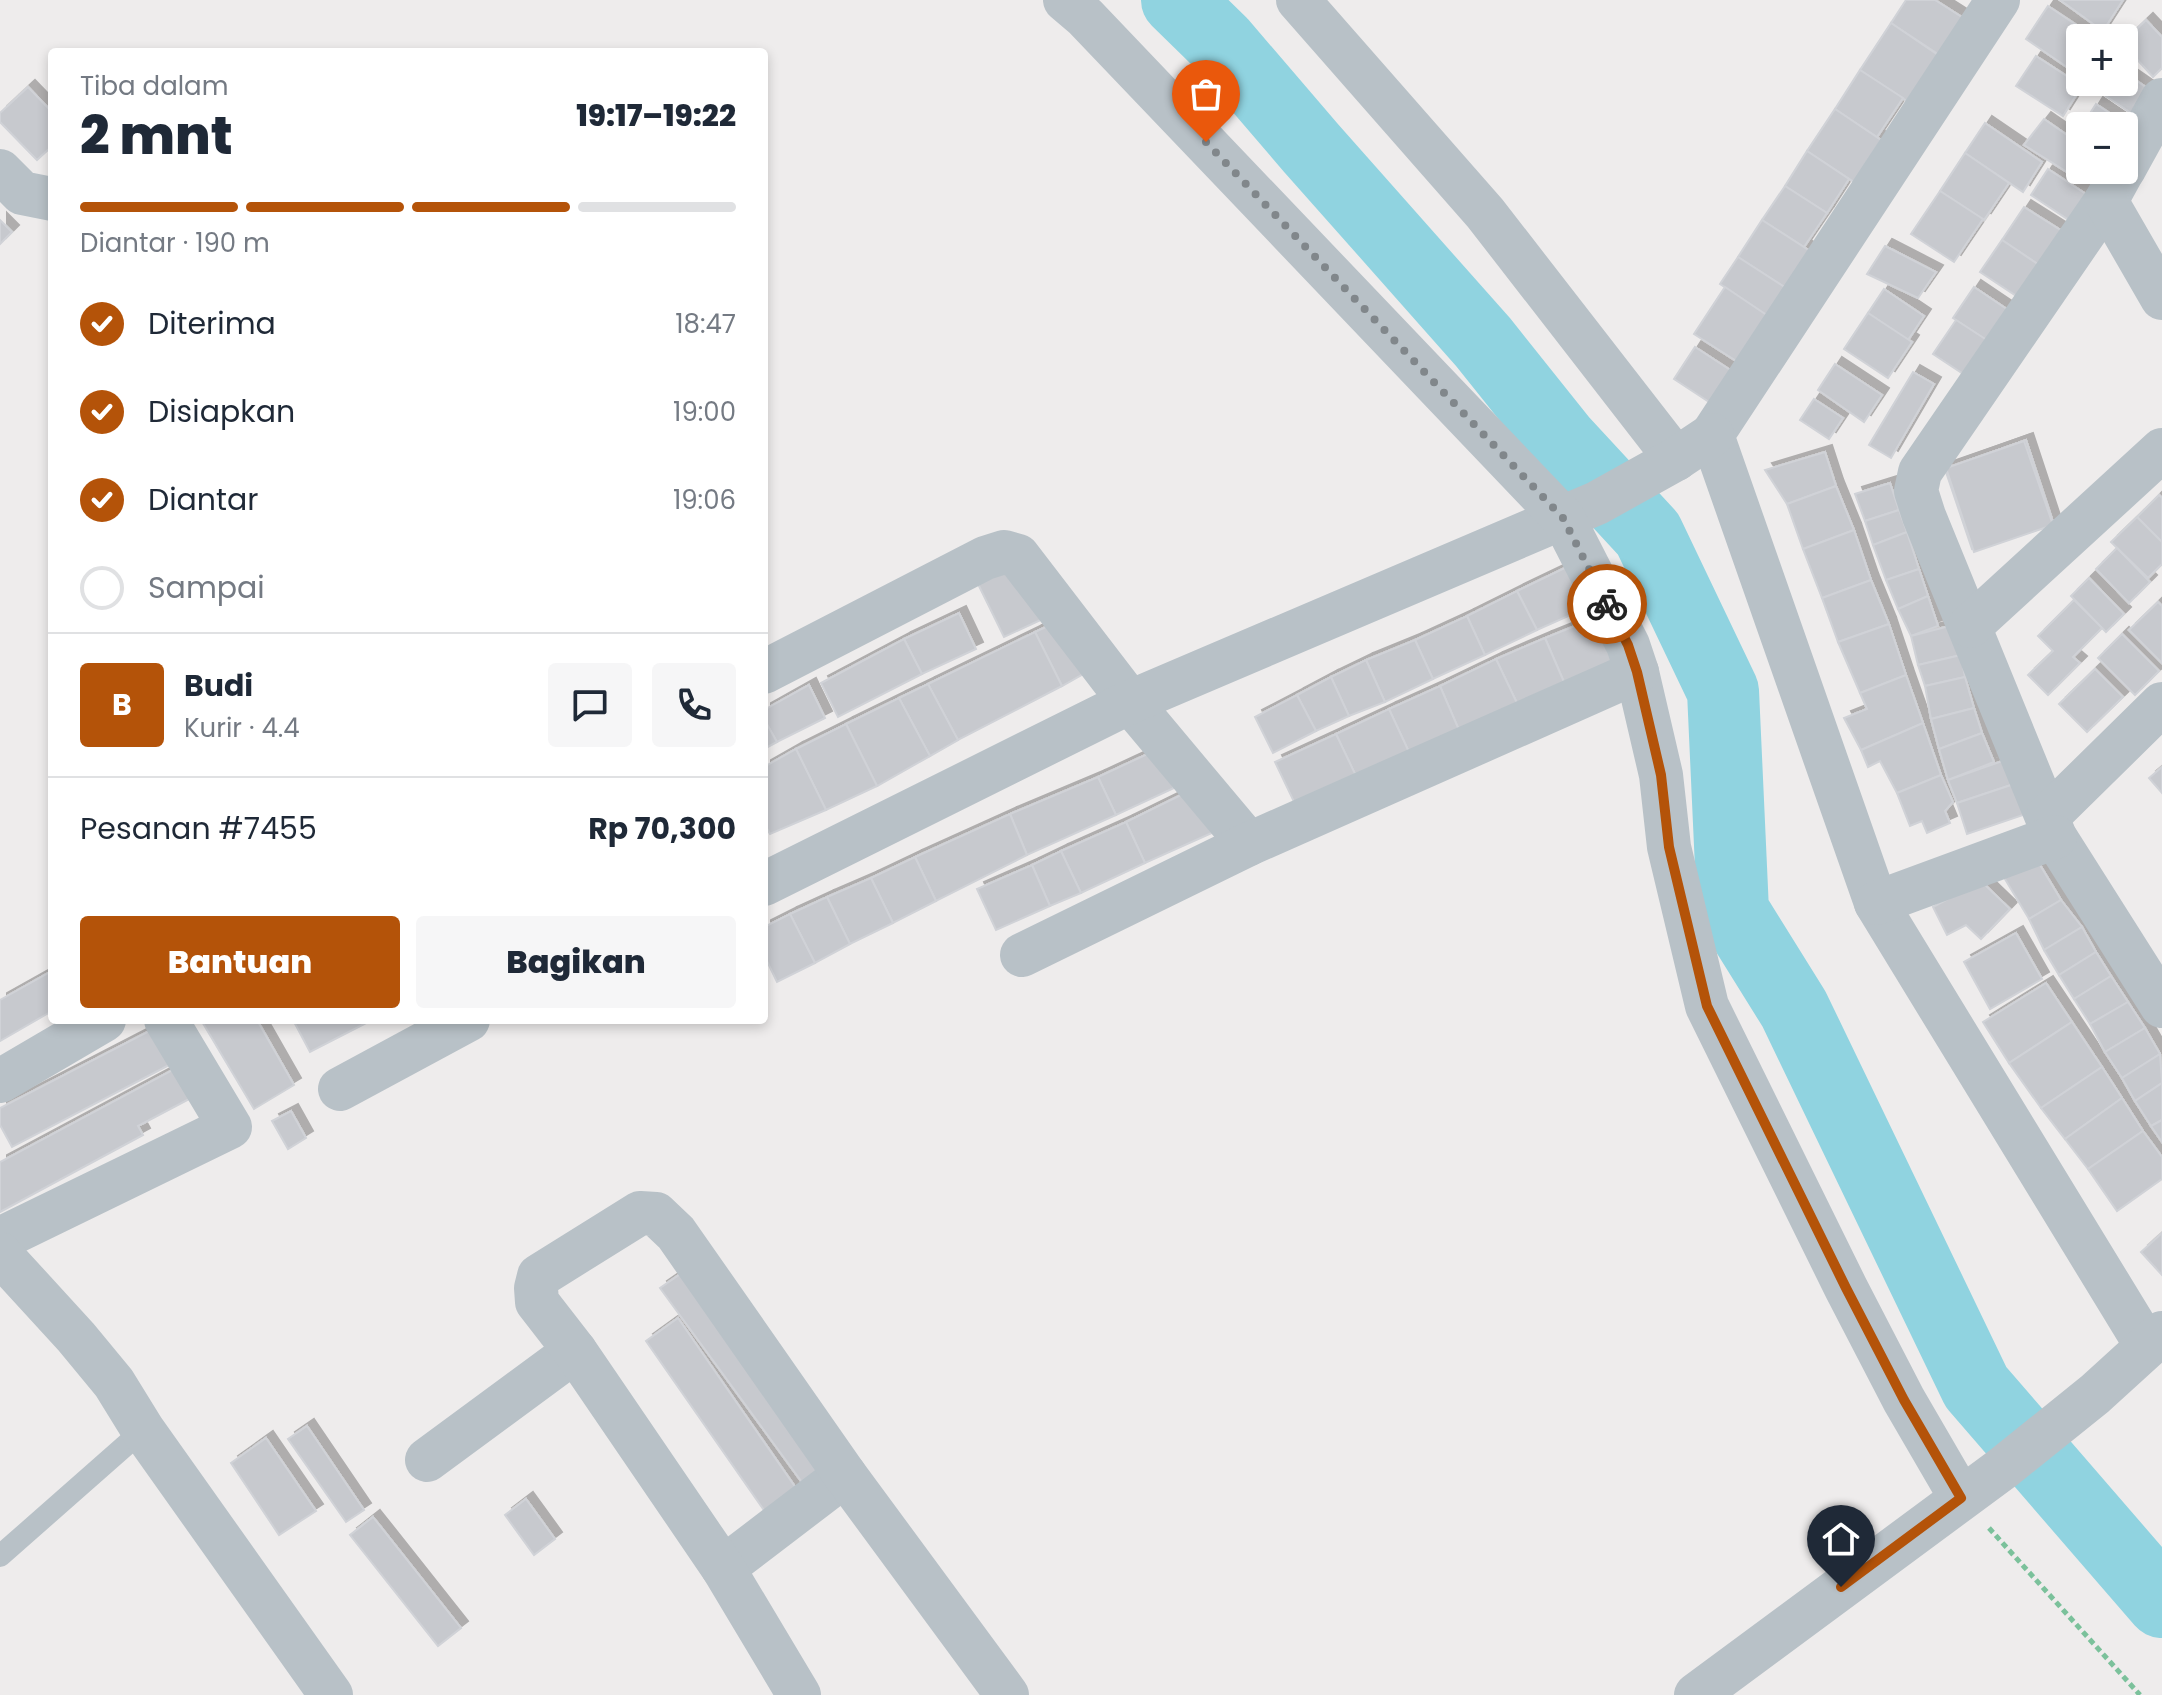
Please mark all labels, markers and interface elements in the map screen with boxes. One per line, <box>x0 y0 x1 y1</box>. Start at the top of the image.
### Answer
map controls <box>2066 24 2138 184</box>
button: + <box>2066 24 2138 96</box>
pin <box>1172 60 1240 142</box>
text: Tiba dalam <box>80 68 228 104</box>
icon: bag <box>1184 72 1228 116</box>
text: 19:17–19:22 <box>576 94 736 137</box>
text: 2 mnt <box>80 99 233 172</box>
button: − <box>2066 112 2138 184</box>
text: Diantar · 190 m <box>80 225 270 261</box>
icon: check <box>80 302 124 346</box>
text: Diterima <box>148 302 276 345</box>
text: 18:47 <box>675 306 736 342</box>
icon: check <box>80 390 124 434</box>
text: Disiapkan <box>148 390 295 433</box>
text: 19:00 <box>673 394 736 430</box>
icon: check <box>80 478 124 522</box>
text: Diantar <box>148 478 258 521</box>
text: 19:06 <box>673 482 736 518</box>
courier <box>1567 564 1647 644</box>
text: Sampai <box>148 566 265 609</box>
icon: bike <box>1585 582 1629 626</box>
button: chat <box>548 663 632 747</box>
button: phone <box>652 663 736 747</box>
text: Budi <box>184 664 253 707</box>
text: B <box>112 683 132 726</box>
text: Kurir · 4.4 <box>184 710 300 746</box>
text: Pesanan #7455 <box>80 807 317 850</box>
text: Rp 70,300 <box>588 807 736 850</box>
button: Bantuan <box>80 916 400 1008</box>
button: Bagikan <box>416 916 736 1008</box>
pin <box>1807 1505 1875 1587</box>
icon: home <box>1819 1517 1863 1561</box>

